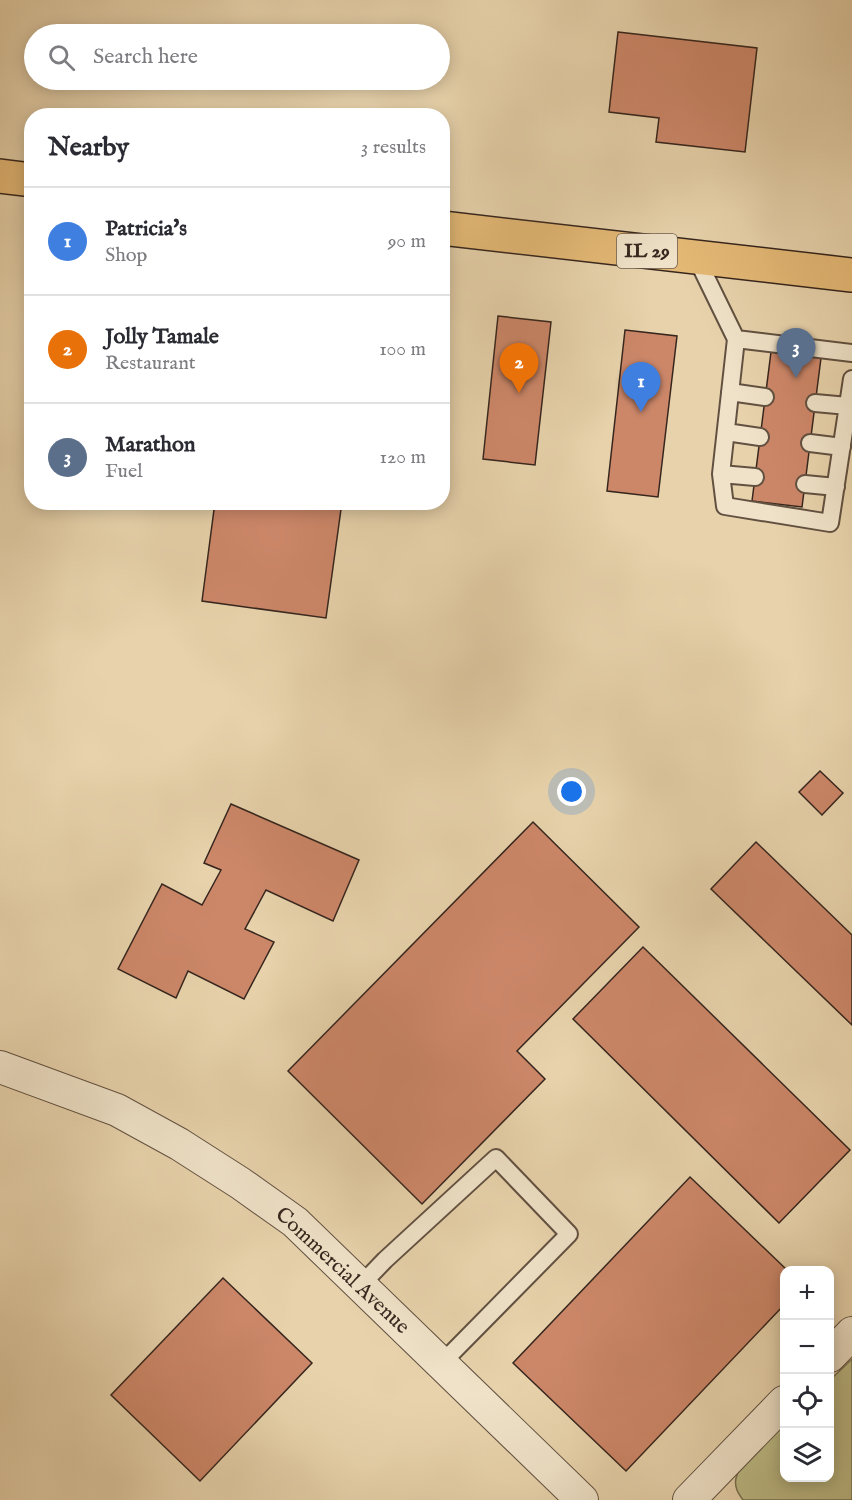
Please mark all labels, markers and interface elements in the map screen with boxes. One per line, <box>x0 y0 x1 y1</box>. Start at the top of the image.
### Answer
search box <box>24 24 450 90</box>
icon: search <box>45 41 78 74</box>
text: Search here <box>93 43 198 71</box>
text: Nearby <box>48 131 129 164</box>
text: 3 results <box>361 135 426 160</box>
text: Patricia's <box>105 215 187 243</box>
text: 1 <box>64 229 71 254</box>
text: 90 m <box>388 229 426 254</box>
road number: IL 29 <box>617 234 677 268</box>
text: Shop <box>105 243 147 268</box>
text: Jolly Tamale <box>105 323 219 351</box>
pin: 3 <box>776 328 816 378</box>
text: 2 <box>63 337 72 362</box>
text: 100 m <box>379 337 426 362</box>
pin: 2 <box>500 344 538 393</box>
text: Restaurant <box>105 351 196 376</box>
pin: 1 <box>622 362 660 412</box>
text: Marathon <box>105 431 195 459</box>
text: 3 <box>64 445 71 470</box>
text: 120 m <box>380 445 426 470</box>
text: Fuel <box>105 459 143 484</box>
your location <box>557 777 586 806</box>
street label: Commercial Avenue <box>269 1202 415 1341</box>
map controls <box>780 1266 834 1482</box>
button: + <box>780 1266 834 1320</box>
button: − <box>780 1320 834 1374</box>
button: locate <box>780 1374 834 1428</box>
button: layers <box>780 1428 834 1482</box>

